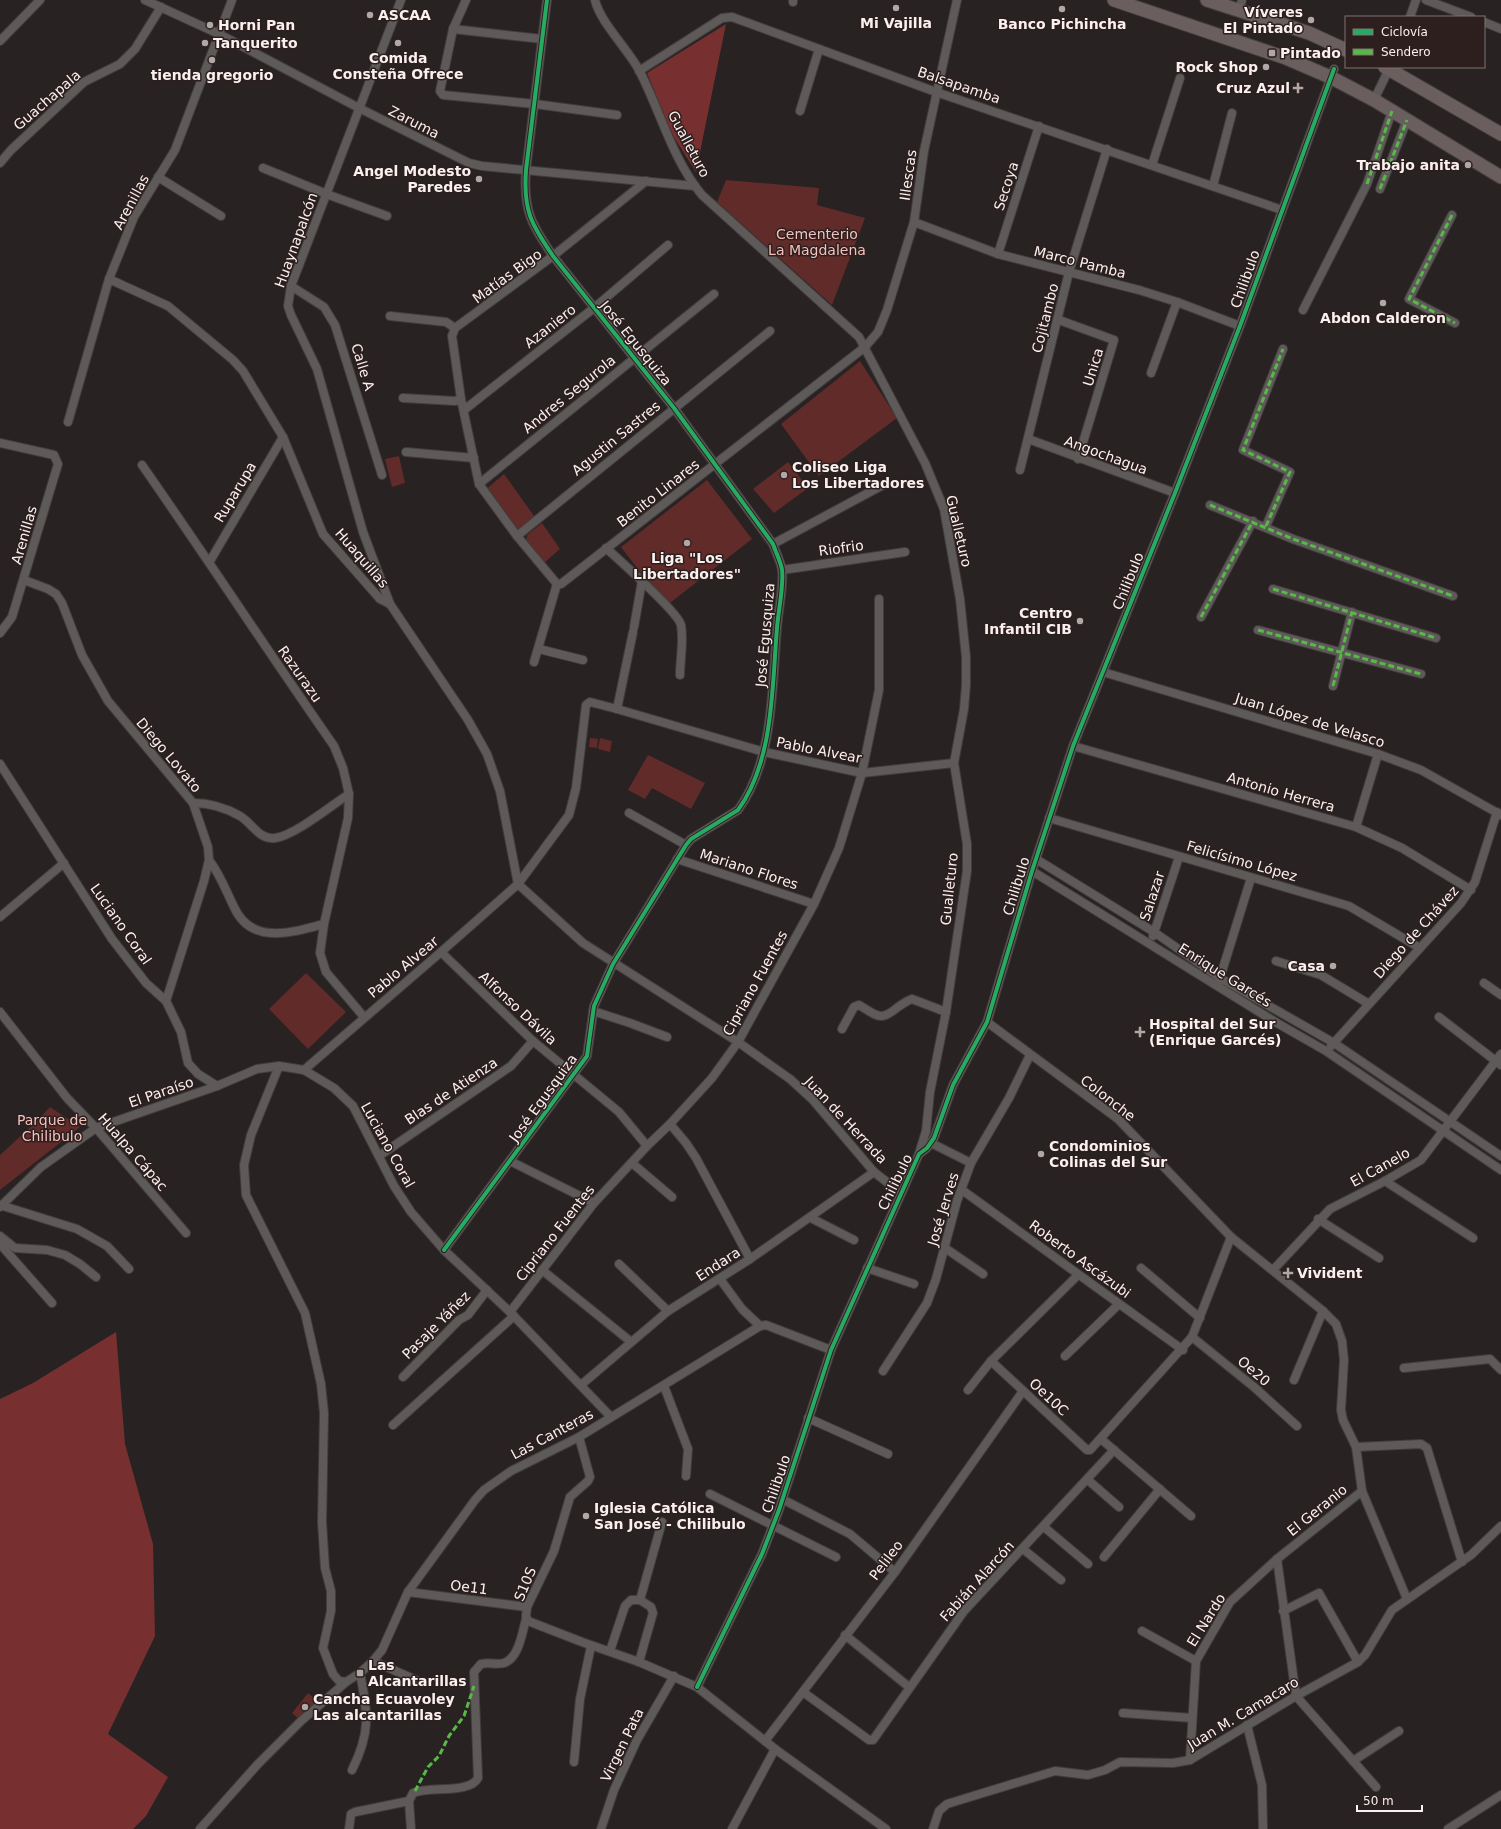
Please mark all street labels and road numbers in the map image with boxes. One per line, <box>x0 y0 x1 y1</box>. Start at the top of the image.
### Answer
street label: Balsapamba <box>915 63 1003 107</box>
street label: Guachapala <box>10 67 84 133</box>
street label: Zaruma <box>386 102 442 142</box>
street label: Gualleturo <box>665 108 713 180</box>
street label: Illescas <box>897 148 919 202</box>
street label: Secoya <box>991 159 1021 213</box>
street label: Arenillas <box>110 172 152 232</box>
street label: Huaynapalcón <box>271 190 321 290</box>
street label: Marco Pamba <box>1032 243 1128 281</box>
street label: Matías Bigo <box>469 246 545 306</box>
street label: Chilibulo <box>1227 248 1263 310</box>
street label: Cojitambo <box>1029 281 1061 355</box>
street label: José Egusquiza <box>596 297 675 389</box>
street label: Azaniero <box>521 301 579 351</box>
street label: Calle A <box>348 341 378 393</box>
street label: Unica <box>1080 346 1106 388</box>
street label: Andres Segurola <box>519 352 619 436</box>
street label: Agustin Sastres <box>569 398 663 478</box>
street label: Angochagua <box>1062 433 1150 477</box>
street label: Benito Linares <box>614 456 702 530</box>
street label: Ruparupa <box>211 459 259 525</box>
street label: Gualleturo <box>943 494 975 568</box>
street label: Arenillas <box>8 504 40 566</box>
street label: Huaquillas <box>332 525 392 591</box>
street label: Riofrio <box>817 537 865 559</box>
street label: Chilibulo <box>1109 550 1147 612</box>
street label: José Egusquiza <box>752 582 778 689</box>
street label: Razurazu <box>275 643 325 705</box>
street label: Juan López de Velasco <box>1232 689 1387 750</box>
street label: Diego Lovato <box>133 715 205 795</box>
street label: Pablo Alvear <box>775 734 863 766</box>
street label: Antonio Herrera <box>1225 769 1337 815</box>
street label: Felicísimo López <box>1185 838 1299 884</box>
street label: Mariano Flores <box>698 846 800 892</box>
street label: Gualleturo <box>937 852 961 926</box>
street label: Chilibulo <box>999 855 1033 917</box>
street label: Salazar <box>1136 869 1168 923</box>
street label: Luciano Coral <box>87 880 155 968</box>
street label: Diego de Chávez <box>1370 883 1462 981</box>
street label: Cipriano Fuentes <box>719 928 791 1038</box>
street label: Pablo Alvear <box>365 933 442 1001</box>
street label: Enrique Garcés <box>1176 940 1274 1010</box>
street label: Alfonso Dávila <box>476 968 560 1048</box>
street label: José Egusquiza <box>505 1051 580 1146</box>
street label: Blas de Atienza <box>402 1054 500 1128</box>
street label: Juan de Herrada <box>801 1072 890 1167</box>
street label: Colonche <box>1078 1072 1138 1124</box>
street label: El Paraíso <box>126 1073 196 1111</box>
street label: Luciano Coral <box>358 1100 418 1190</box>
street label: Hualpa Cápac <box>95 1110 171 1194</box>
street label: El Canelo <box>1347 1144 1413 1190</box>
street label: Chilibulo <box>875 1151 915 1213</box>
street label: José Jerves <box>924 1170 962 1249</box>
street label: Cipriano Fuentes <box>512 1182 598 1284</box>
street label: Roberto Ascázubi <box>1026 1217 1134 1301</box>
street label: Endara <box>693 1244 743 1284</box>
street label: Pasaje Yáñez <box>399 1288 473 1362</box>
street label: Oe20 <box>1235 1353 1273 1389</box>
street label: Oe10C <box>1026 1375 1072 1419</box>
street label: Las Canteras <box>508 1406 596 1462</box>
street label: Chilibulo <box>759 1453 793 1515</box>
street label: El Geranio <box>1284 1481 1350 1539</box>
street label: Pelileo <box>866 1537 906 1583</box>
street label: Fabián Alarcón <box>937 1538 1017 1624</box>
street label: S10S <box>511 1564 539 1604</box>
street label: Oe11 <box>449 1577 489 1597</box>
street label: El Nardo <box>1184 1591 1228 1649</box>
street label: Juan M. Camacaro <box>1184 1674 1301 1753</box>
street label: Virgen Pata <box>597 1706 647 1784</box>

